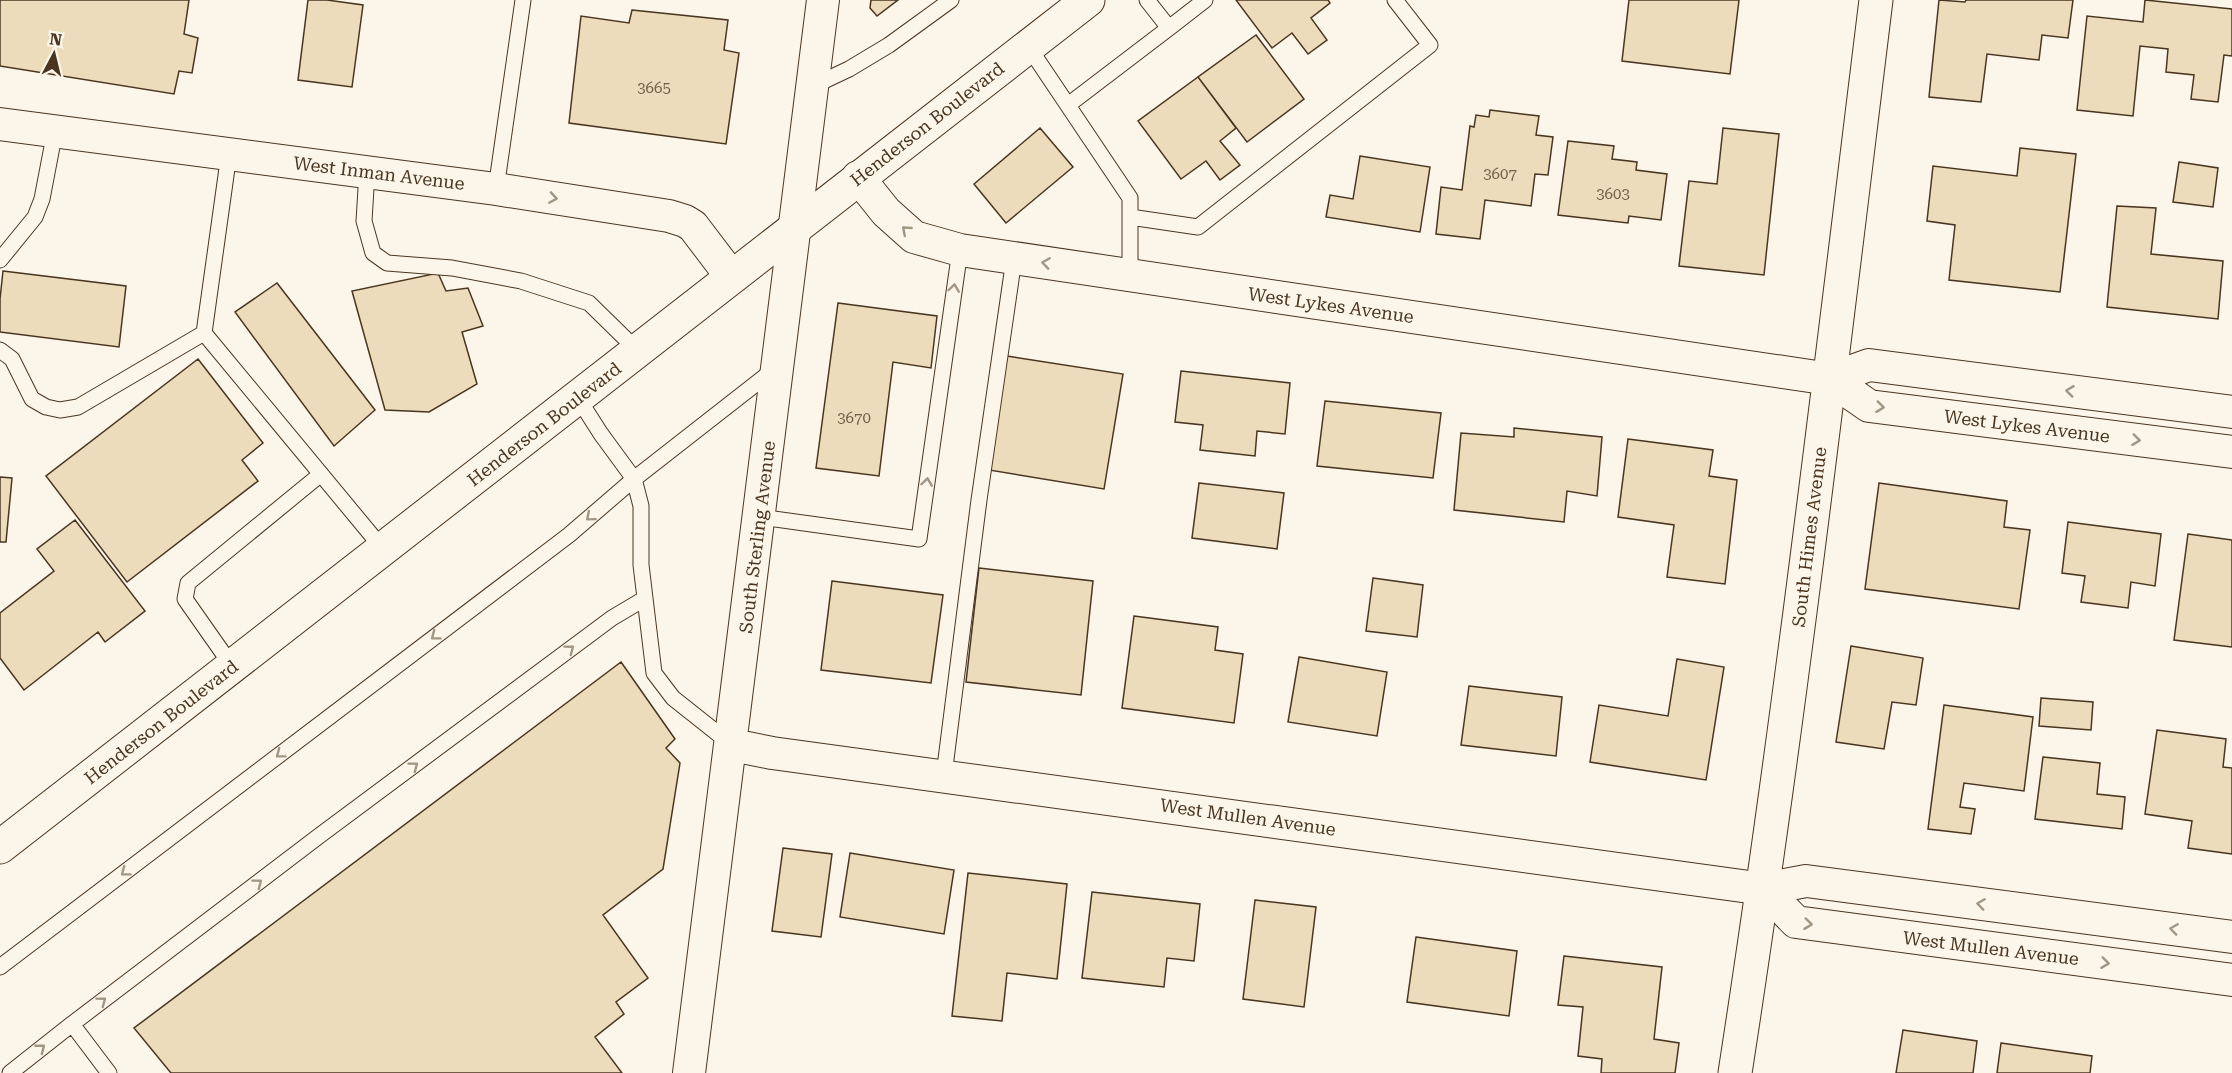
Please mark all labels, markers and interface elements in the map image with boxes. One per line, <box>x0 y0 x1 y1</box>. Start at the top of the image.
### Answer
north arrow <box>24 24 84 84</box>
text: N <box>48 29 63 50</box>
street label: Henderson Boulevard <box>846 57 1008 190</box>
house number: 3665 <box>637 79 671 97</box>
street label: West Inman Avenue <box>292 152 466 194</box>
house number: 3607 <box>1483 165 1517 183</box>
house number: 3603 <box>1596 185 1630 203</box>
one-way arrow <box>548 191 558 204</box>
one-way arrow <box>902 226 913 237</box>
one-way arrow <box>1042 258 1051 270</box>
street label: West Lykes Avenue <box>1247 283 1415 327</box>
one-way arrow <box>948 284 960 293</box>
street label: Henderson Boulevard <box>463 357 625 490</box>
one-way arrow <box>2065 385 2074 398</box>
one-way arrow <box>1875 401 1884 413</box>
street label: West Lykes Avenue <box>1943 405 2111 447</box>
house number: 3670 <box>837 409 871 427</box>
one-way arrow <box>2131 433 2140 446</box>
street label: South Sterling Avenue <box>735 439 779 634</box>
street label: South Himes Avenue <box>1788 446 1830 628</box>
one-way arrow <box>920 477 932 486</box>
one-way arrow <box>586 510 597 521</box>
one-way arrow <box>431 629 442 640</box>
one-way arrow <box>564 646 575 657</box>
street label: Henderson Boulevard <box>80 655 242 788</box>
one-way arrow <box>276 746 287 757</box>
one-way arrow <box>407 762 418 773</box>
street label: West Mullen Avenue <box>1159 794 1337 840</box>
one-way arrow <box>120 864 131 875</box>
one-way arrow <box>251 879 262 890</box>
one-way arrow <box>1976 898 1985 910</box>
one-way arrow <box>1803 917 1812 929</box>
one-way arrow <box>2169 924 2179 936</box>
street label: West Mullen Avenue <box>1902 927 2080 969</box>
one-way arrow <box>2101 956 2110 969</box>
one-way arrow <box>96 997 107 1008</box>
one-way arrow <box>34 1045 45 1056</box>

